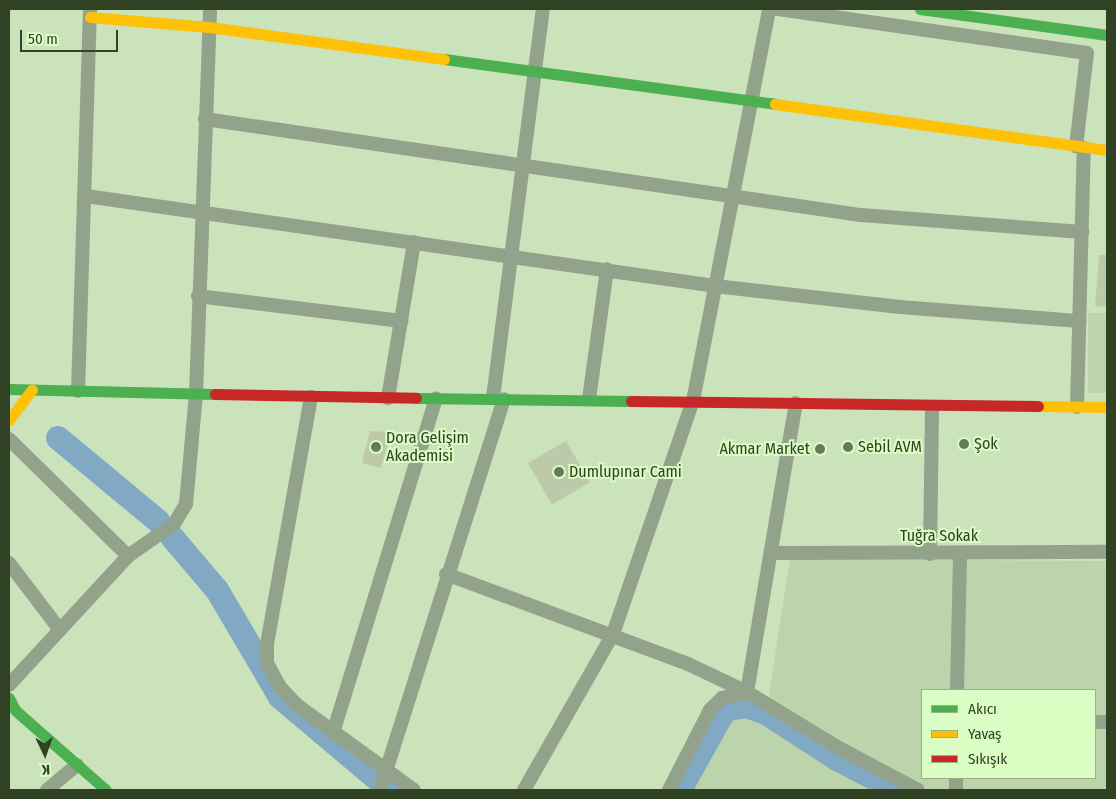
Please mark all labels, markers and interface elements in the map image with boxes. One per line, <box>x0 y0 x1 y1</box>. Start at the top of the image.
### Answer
scale bar <box>22 20 120 52</box>
text: 50 m <box>28 30 58 48</box>
place label: Dora Gelişim Akademisi <box>386 428 469 466</box>
place label: Şok <box>974 434 998 454</box>
place label: Sebil AVM <box>858 437 922 457</box>
marker: Şok <box>958 438 970 450</box>
place label: Akmar Market <box>719 439 810 459</box>
marker: Dora Gelişim Akademisi <box>370 441 382 453</box>
marker: Sebil AVM <box>842 441 854 453</box>
marker: Akmar Market <box>814 443 826 455</box>
place label: Dumlupınar Cami <box>569 462 682 482</box>
marker: Dumlupınar Cami <box>553 466 565 478</box>
street label: Tuğra Sokak <box>900 526 978 546</box>
legend <box>921 689 1096 779</box>
text: Akıcı <box>968 700 997 718</box>
text: Yavaş <box>968 725 1002 743</box>
north arrow <box>20 729 70 779</box>
text: Sıkışık <box>968 750 1007 768</box>
text: K <box>41 761 50 778</box>

